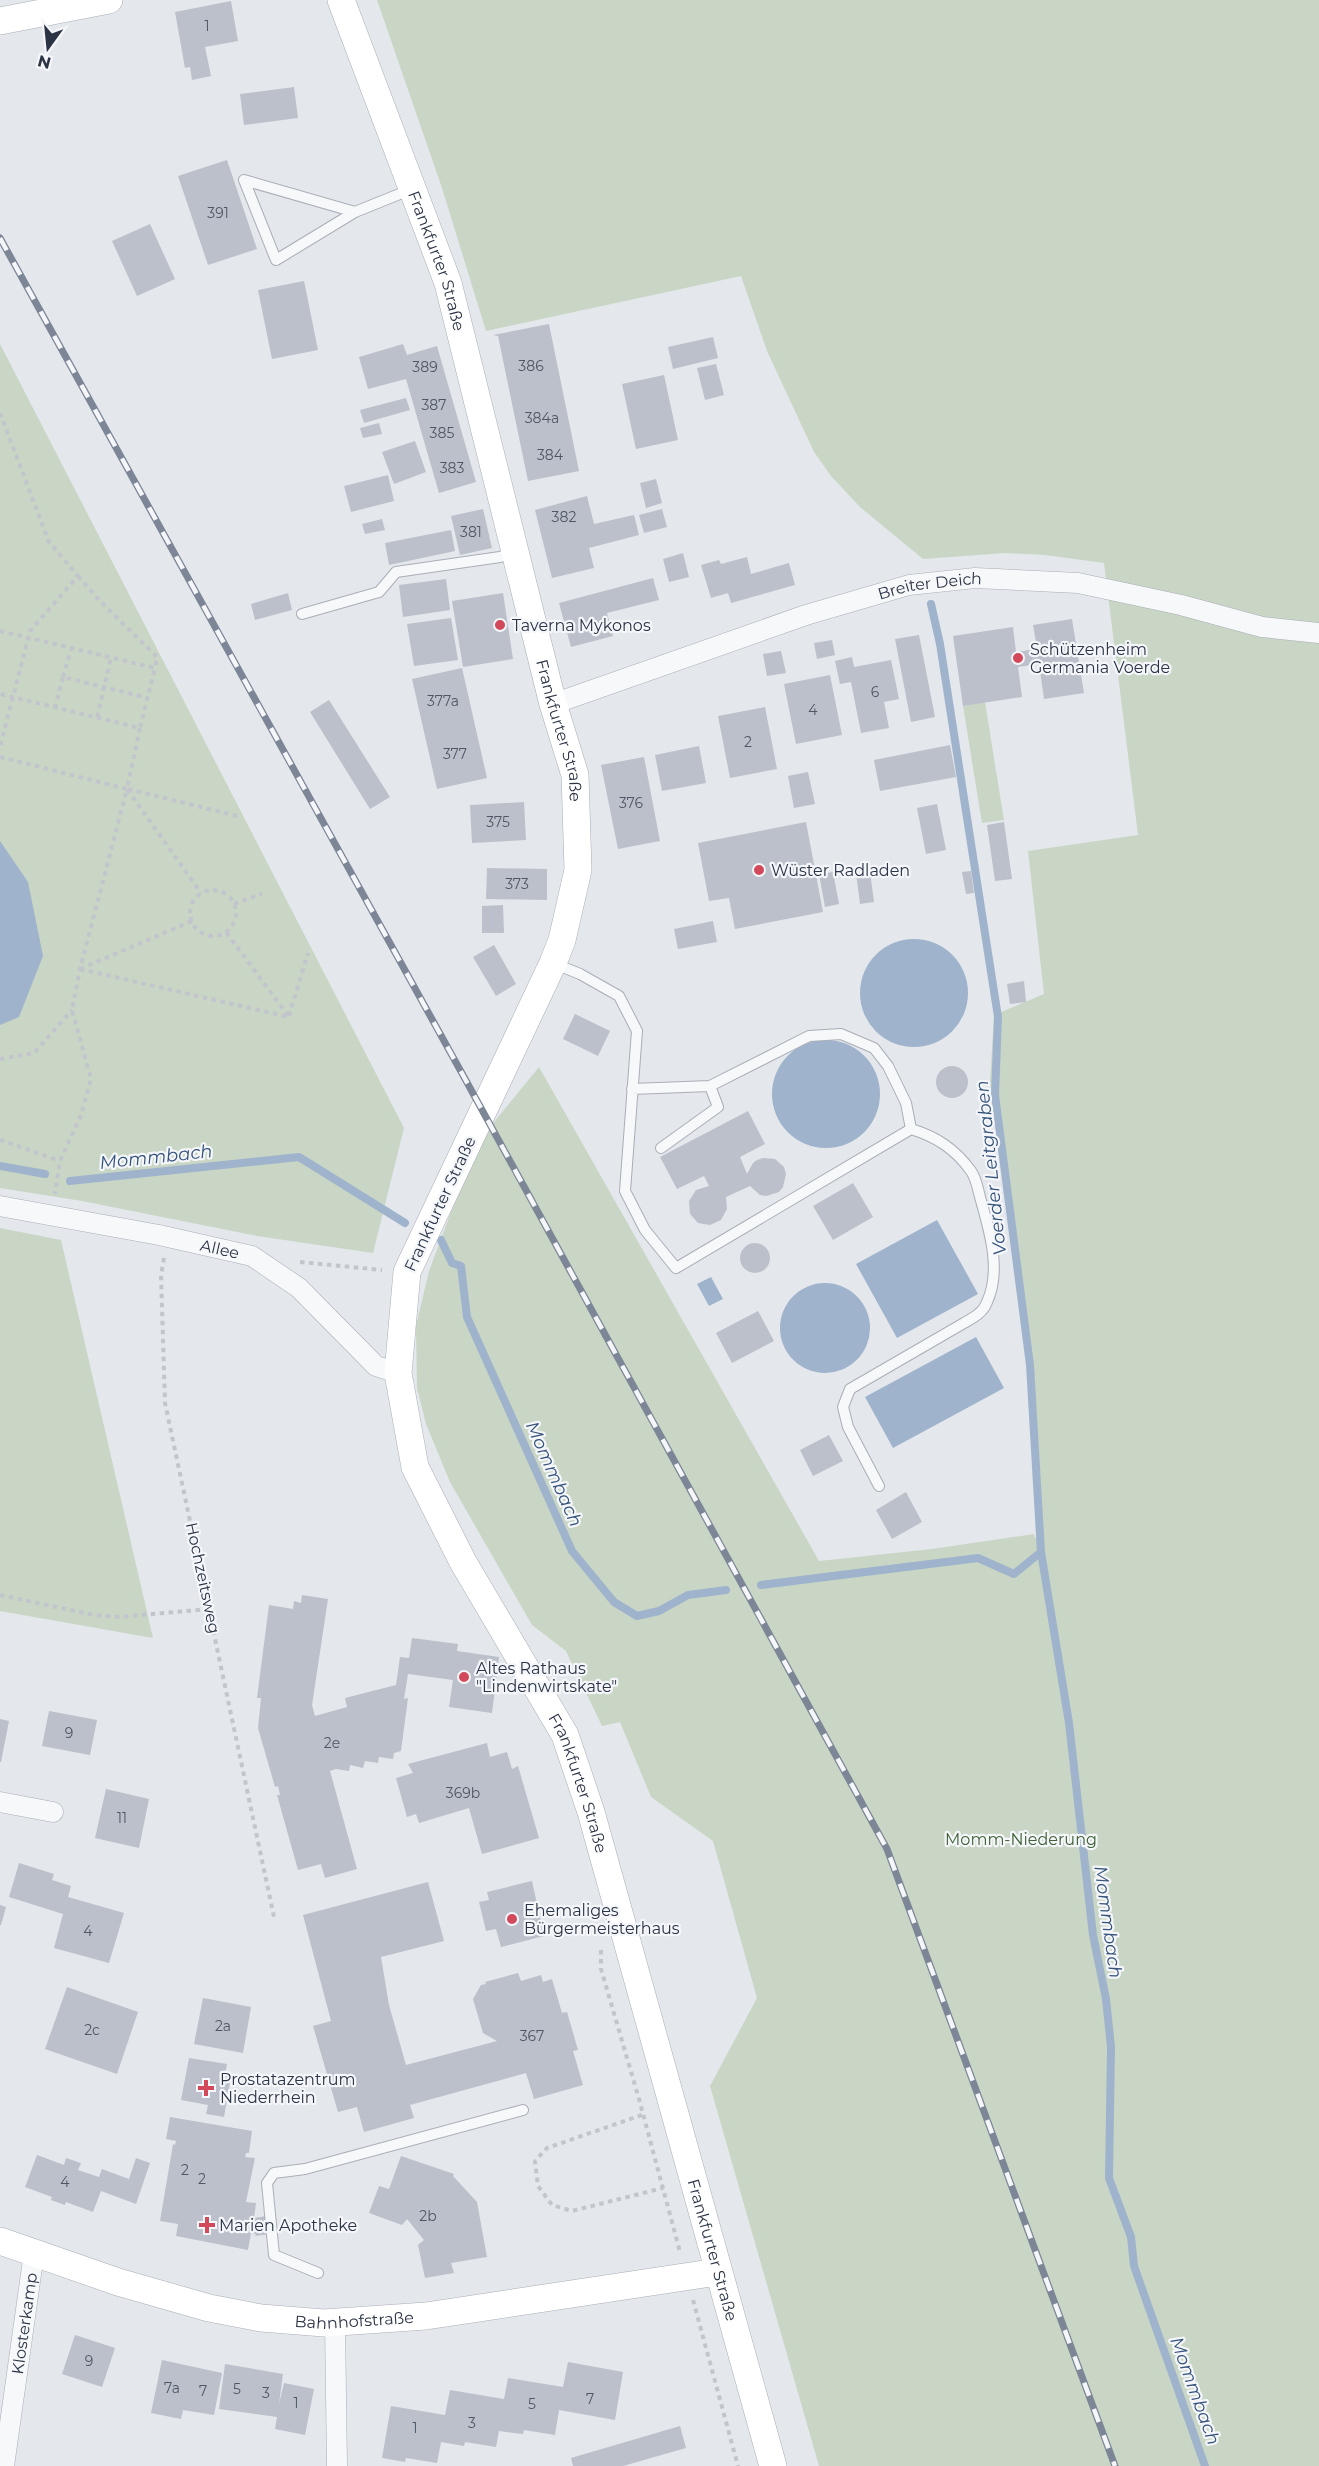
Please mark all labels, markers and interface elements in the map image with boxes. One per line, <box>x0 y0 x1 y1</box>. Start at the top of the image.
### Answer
house number: 1 <box>204 17 210 35</box>
north arrow <box>18 18 78 78</box>
text: N <box>36 51 53 73</box>
street label: Frankfurter Straße <box>404 188 469 333</box>
house number: 391 <box>207 204 229 222</box>
house number: 386 <box>518 357 544 375</box>
house number: 389 <box>412 358 438 376</box>
house number: 387 <box>421 396 447 414</box>
house number: 384a <box>525 409 559 427</box>
house number: 385 <box>430 424 454 442</box>
house number: 384 <box>537 446 564 464</box>
house number: 383 <box>440 459 464 477</box>
house number: 382 <box>552 508 576 526</box>
house number: 381 <box>460 523 482 541</box>
street label: Breiter Deich <box>875 568 982 603</box>
place label: Taverna Mykonos <box>512 616 651 635</box>
marker: Taverna Mykonos <box>493 618 507 632</box>
place label: Schützenheim Germania Voerde <box>1030 640 1170 677</box>
marker: Schützenheim Germania Voerde <box>1011 651 1025 665</box>
street label: Frankfurter Straße <box>533 657 585 802</box>
house number: 6 <box>871 683 880 701</box>
house number: 377a <box>427 692 459 710</box>
house number: 4 <box>808 701 818 719</box>
house number: 2 <box>744 733 752 751</box>
house number: 377 <box>443 745 467 763</box>
house number: 376 <box>619 794 644 812</box>
house number: 375 <box>486 813 510 831</box>
place label: Wüster Radladen <box>771 861 910 880</box>
marker: Wüster Radladen <box>752 863 766 877</box>
house number: 373 <box>505 875 529 893</box>
water label: Voerder Leitgraben <box>971 1079 1011 1257</box>
street label: Frankfurter Straße <box>400 1133 480 1275</box>
water label: Mommbach <box>99 1140 213 1174</box>
street label: Allee <box>199 1235 241 1262</box>
water label: Mommbach <box>521 1418 587 1530</box>
street label: Hochzeitsweg <box>182 1521 224 1635</box>
place label: Altes Rathaus "Lindenwirtskate" <box>476 1659 617 1696</box>
marker: Altes Rathaus "Lindenwirtskate" <box>457 1670 471 1684</box>
street label: Frankfurter Straße <box>545 1710 611 1855</box>
house number: 9 <box>65 1724 73 1742</box>
house number: 2e <box>324 1734 340 1752</box>
house number: 369b <box>446 1784 480 1802</box>
house number: 11 <box>117 1809 127 1827</box>
park label: Momm-Niederung <box>945 1830 1097 1849</box>
water label: Mommbach <box>1089 1864 1127 1980</box>
place label: Ehemaliges Bürgermeisterhaus <box>524 1901 680 1938</box>
marker: Ehemaliges Bürgermeisterhaus <box>505 1912 519 1926</box>
house number: 4 <box>83 1922 93 1940</box>
house number: 2a <box>215 2017 231 2035</box>
house number: 2c <box>84 2021 100 2039</box>
house number: 367 <box>520 2027 544 2045</box>
place label: Prostatazentrum Niederrhein <box>220 2070 356 2107</box>
marker: Prostatazentrum Niederrhein <box>197 2079 215 2097</box>
house number: 2 <box>181 2161 189 2179</box>
house number: 2 <box>198 2170 206 2188</box>
house number: 4 <box>60 2173 70 2191</box>
street label: Frankfurter Straße <box>684 2177 742 2323</box>
house number: 2b <box>419 2207 437 2225</box>
place label: Marien Apotheke <box>219 2216 357 2235</box>
marker: Marien Apotheke <box>200 2218 214 2232</box>
street label: Klosterkamp <box>8 2271 41 2375</box>
street label: Bahnhofstraße <box>294 2307 414 2333</box>
water label: Mommbach <box>1165 2334 1225 2448</box>
house number: 9 <box>85 2352 93 2370</box>
house number: 7a <box>164 2379 180 2397</box>
house number: 5 <box>233 2380 241 2398</box>
house number: 7 <box>199 2382 207 2400</box>
house number: 3 <box>262 2384 270 2402</box>
house number: 7 <box>586 2390 594 2408</box>
house number: 1 <box>293 2394 299 2412</box>
house number: 5 <box>528 2395 536 2413</box>
house number: 3 <box>468 2414 476 2432</box>
house number: 1 <box>412 2419 418 2437</box>

